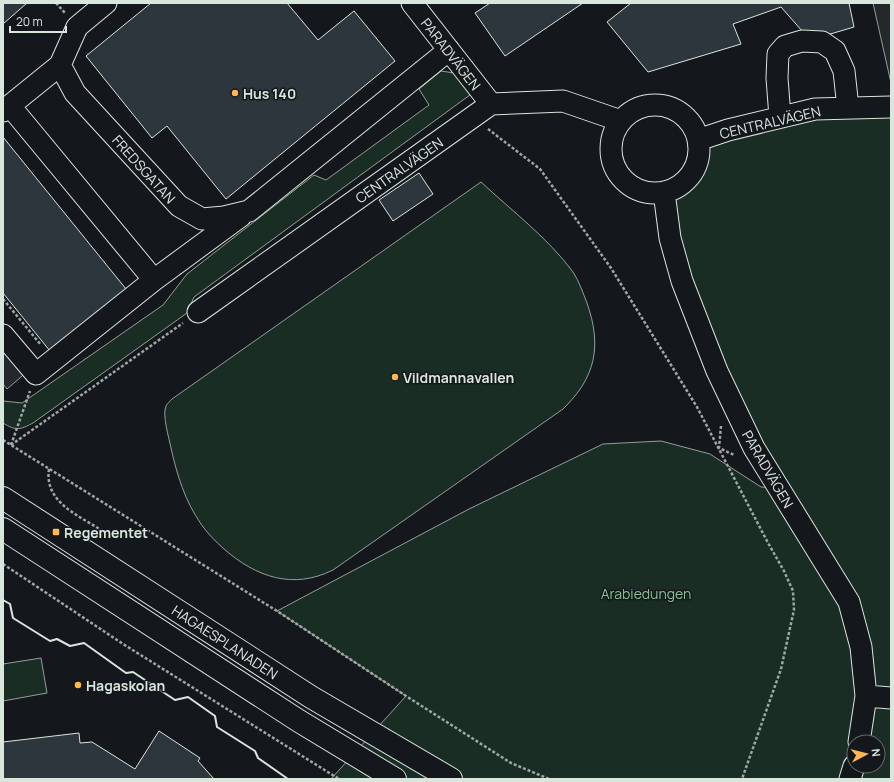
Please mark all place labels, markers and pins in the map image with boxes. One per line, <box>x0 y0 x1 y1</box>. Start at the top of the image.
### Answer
place label: Hus 140 <box>243 84 296 103</box>
marker: Hus 140 <box>230 88 240 98</box>
place label: Vildmannavallen <box>403 368 514 387</box>
marker: Vildmannavallen <box>390 372 400 382</box>
place label: Regementet <box>64 523 148 542</box>
marker: Regementet <box>51 527 61 537</box>
place label: Hagaskolan <box>86 676 165 695</box>
marker: Hagaskolan <box>73 680 83 690</box>

